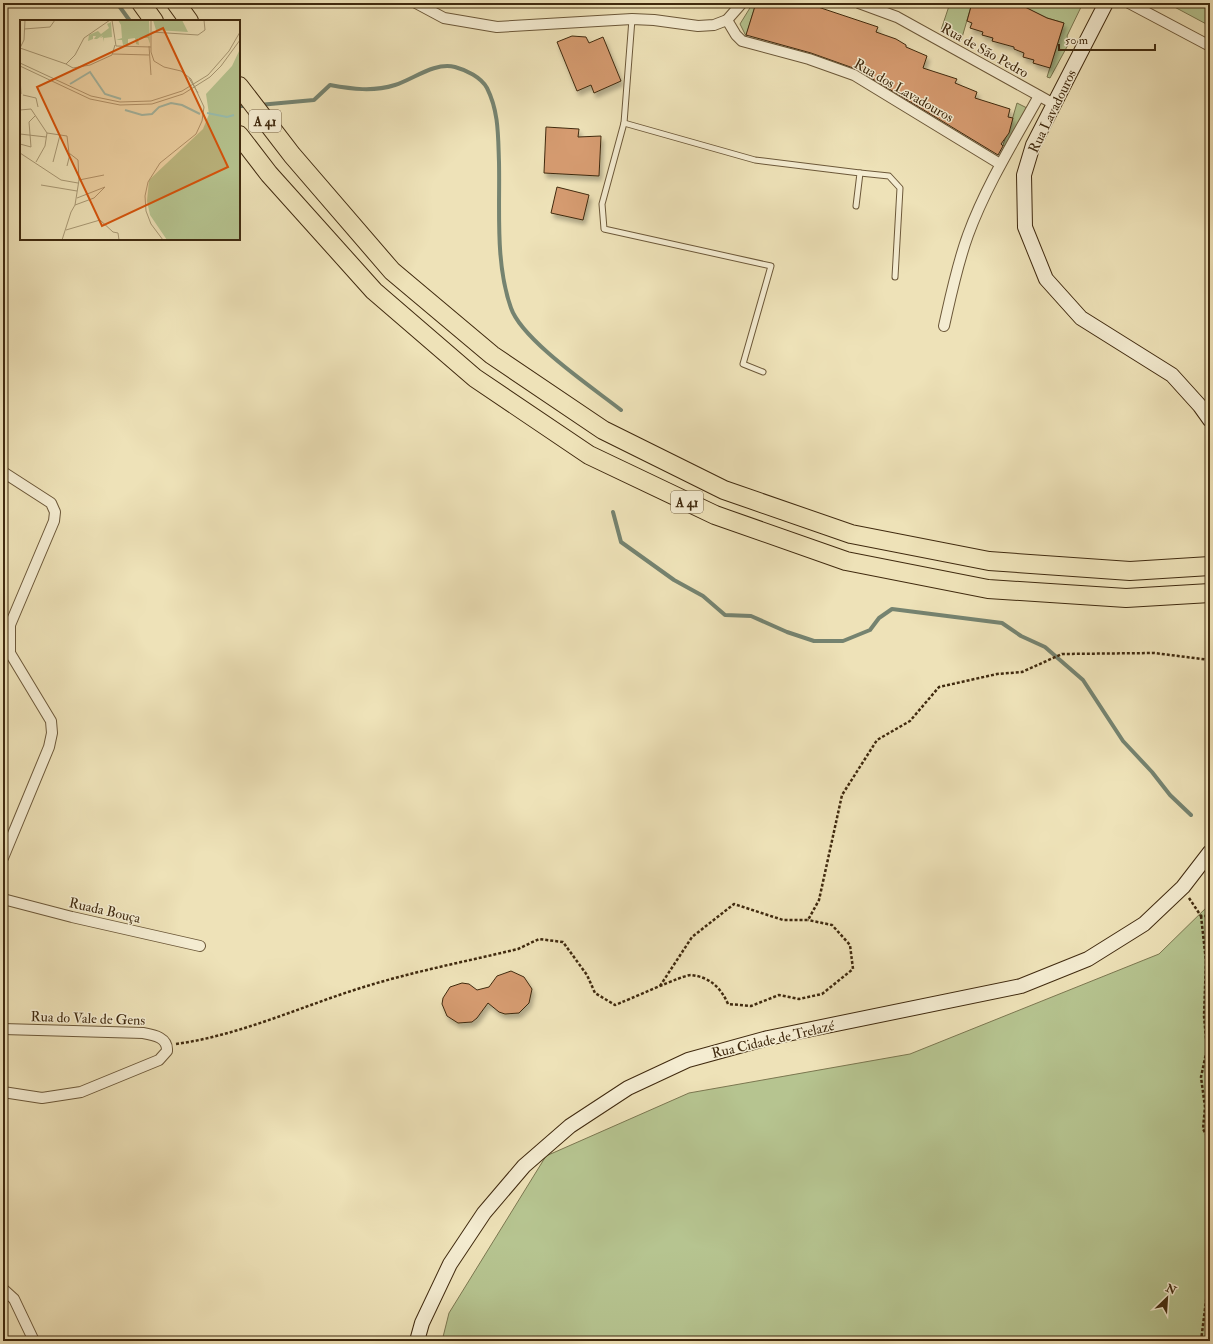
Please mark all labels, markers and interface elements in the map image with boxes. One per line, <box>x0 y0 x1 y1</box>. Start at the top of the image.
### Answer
street label: Rua de São Pedro <box>938 19 1032 82</box>
inset map <box>20 20 240 240</box>
scale bar <box>1059 26 1155 52</box>
text: 50 m <box>1065 33 1089 48</box>
street label: Rua dos Lavadouros <box>851 55 957 126</box>
street label: Rua Lavadouros <box>1025 66 1080 156</box>
road number: A 41 <box>249 110 281 132</box>
road number: A 41 <box>671 491 703 513</box>
street label: Ruada Bouça <box>67 894 143 927</box>
street label: Rua do Vale de Gens <box>30 1008 146 1029</box>
street label: Rua Cidade de Trelazé <box>710 1017 836 1062</box>
north arrow <box>1147 1278 1187 1318</box>
text: N <box>1163 1281 1179 1298</box>

